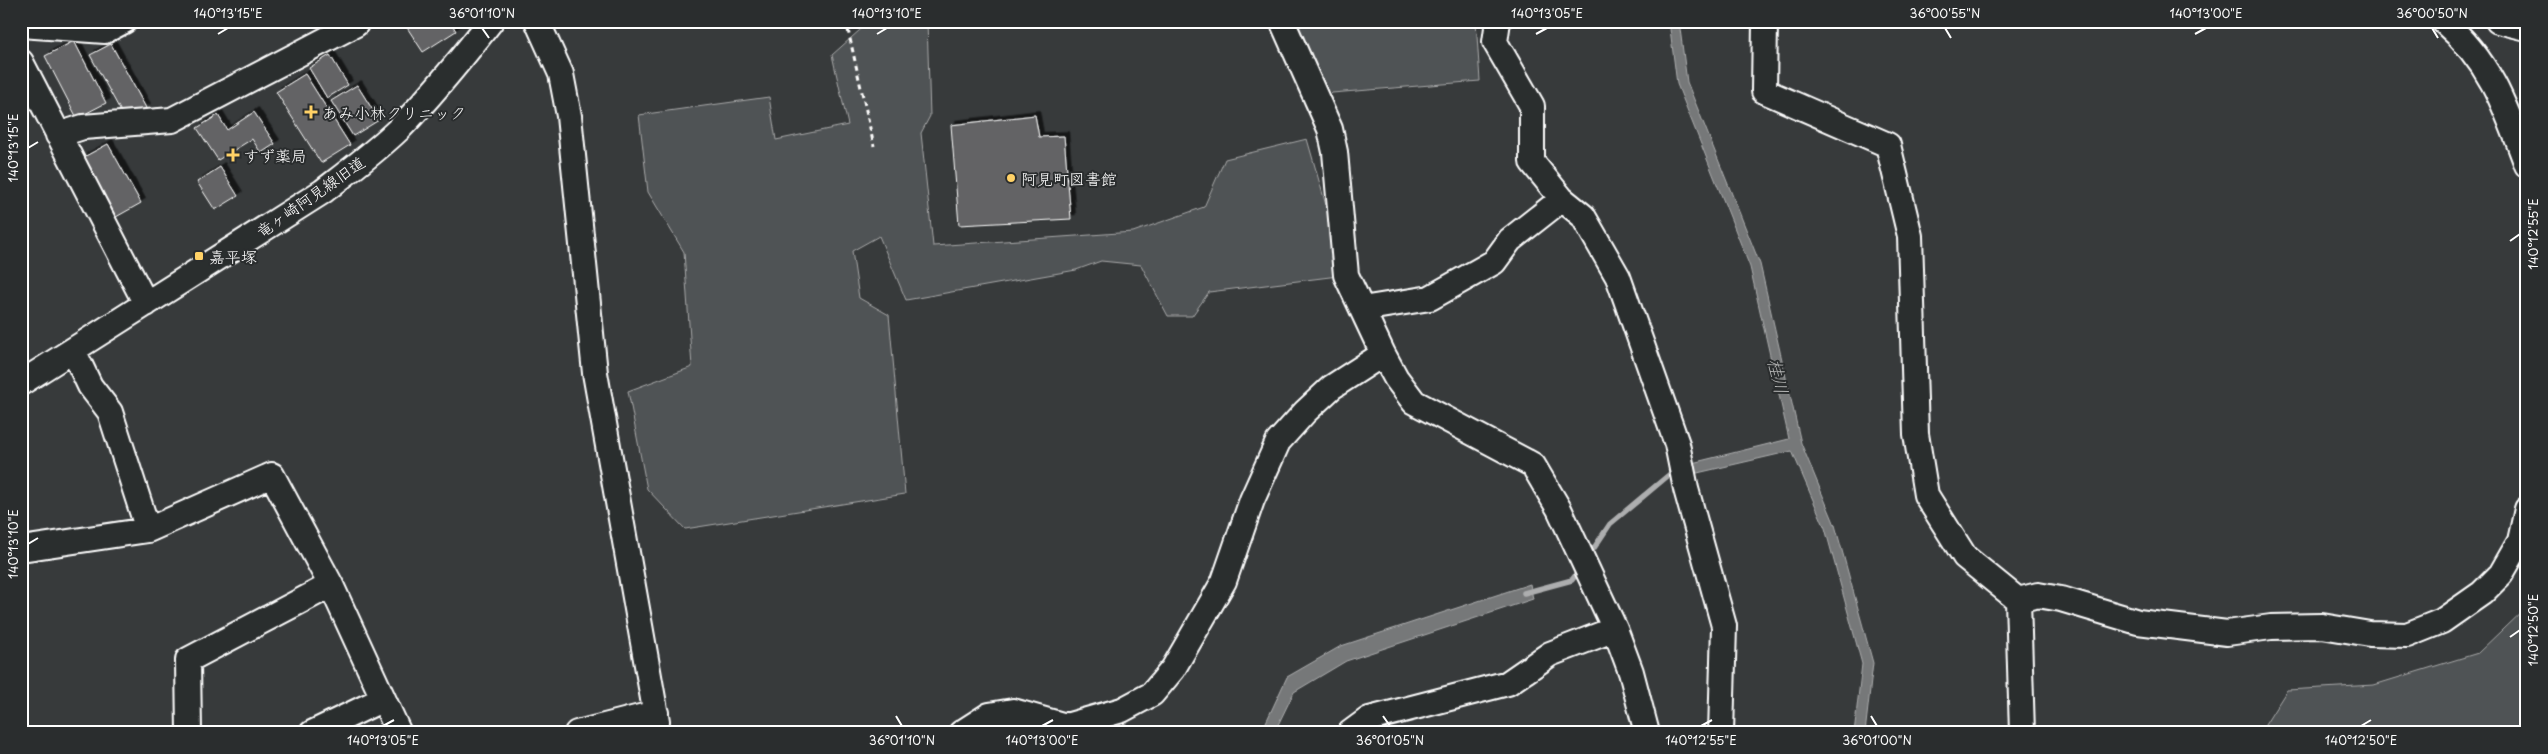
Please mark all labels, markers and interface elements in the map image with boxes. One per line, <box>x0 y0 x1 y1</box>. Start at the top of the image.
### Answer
text: 140°13'15"E <box>194 4 262 22</box>
text: 36°01'10"N <box>449 4 515 22</box>
text: 140°13'10"E <box>852 4 922 22</box>
text: 140°13'05"E <box>1511 4 1583 22</box>
text: 36°00'55"N <box>1910 4 1980 22</box>
text: 140°13'00"E <box>2170 4 2243 22</box>
text: 36°00'50"N <box>2396 4 2468 22</box>
place label: あみ小林クリニック <box>322 100 466 124</box>
marker: あみ小林クリニック <box>304 105 318 119</box>
text: 140°13'15"E <box>4 114 22 182</box>
place label: すず薬局 <box>243 143 307 167</box>
marker: すず薬局 <box>227 149 239 161</box>
street label: 竜ヶ崎阿見線旧道 <box>251 149 369 243</box>
place label: 阿見町図書館 <box>1021 166 1117 190</box>
marker: 阿見町図書館 <box>1005 172 1017 184</box>
text: 140°12'55"E <box>2524 198 2542 270</box>
place label: 嘉平塚 <box>209 244 257 268</box>
marker: 嘉平塚 <box>193 250 205 262</box>
water label: 桂川 <box>1762 355 1796 397</box>
text: 140°13'10"E <box>4 509 22 579</box>
text: 140°12'50"E <box>2524 594 2542 666</box>
text: 140°13'05"E <box>347 731 419 749</box>
text: 36°01'10"N <box>869 731 935 749</box>
text: 140°13'00"E <box>1006 731 1079 749</box>
text: 36°01'05"N <box>1356 731 1424 749</box>
text: 140°12'55"E <box>1665 731 1737 749</box>
text: 36°01'00"N <box>1842 731 1912 749</box>
text: 140°12'50"E <box>2325 731 2397 749</box>

